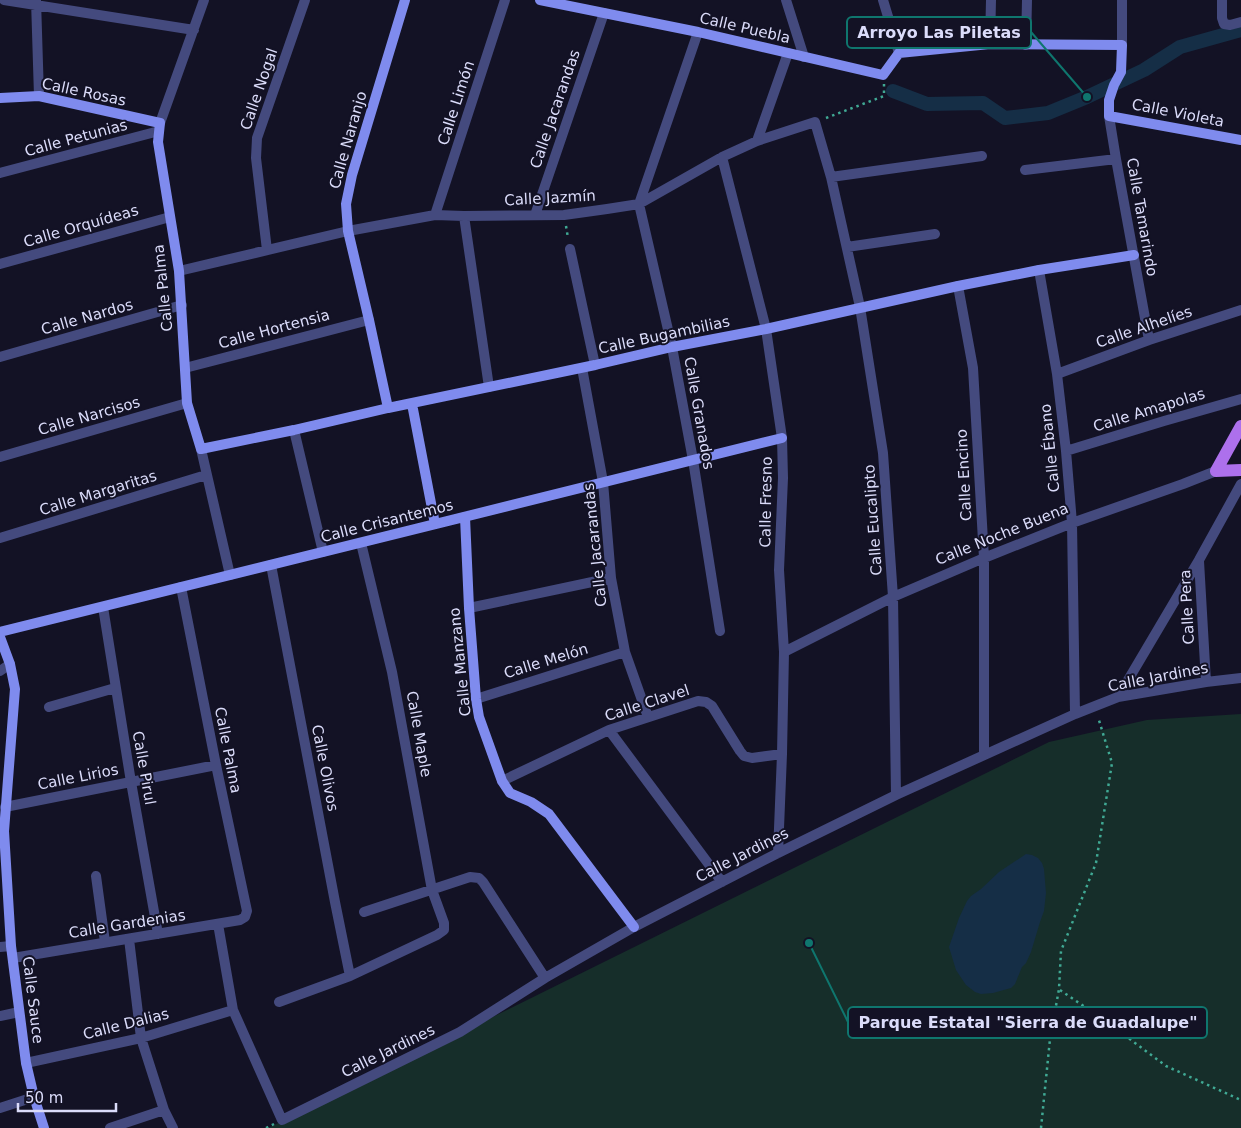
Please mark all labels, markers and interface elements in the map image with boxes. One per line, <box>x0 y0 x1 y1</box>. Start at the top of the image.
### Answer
street label: Calle Puebla <box>698 9 792 47</box>
callout: Arroyo Las Piletas <box>847 17 1031 48</box>
text: Arroyo Las Piletas <box>857 23 1021 42</box>
street label: Calle Nogal <box>237 46 281 132</box>
street label: Calle Jacarandas <box>526 47 584 171</box>
street label: Calle Limón <box>434 58 478 148</box>
street label: Calle Rosas <box>40 74 128 110</box>
street label: Calle Naranjo <box>325 89 371 191</box>
street label: Calle Violeta <box>1130 95 1226 131</box>
street label: Calle Petunias <box>23 116 130 160</box>
street label: Calle Tamarindo <box>1123 156 1161 278</box>
street label: Calle Jazmín <box>504 187 596 209</box>
street label: Calle Orquídeas <box>21 201 141 251</box>
street label: Calle Palma <box>149 244 177 332</box>
street label: Calle Nardos <box>39 295 135 339</box>
street label: Calle Alhelíes <box>1094 302 1195 352</box>
street label: Calle Hortensia <box>216 305 332 353</box>
street label: Calle Bugambilias <box>597 312 732 358</box>
street label: Calle Granados <box>680 355 718 471</box>
street label: Calle Amapolas <box>1091 384 1207 436</box>
street label: Calle Narcisos <box>36 393 142 439</box>
street label: Calle Ébano <box>1035 403 1064 493</box>
street label: Calle Encino <box>953 429 975 521</box>
street label: Calle Fresno <box>756 456 776 548</box>
street label: Calle Eucalipto <box>860 464 886 576</box>
street label: Calle Margaritas <box>37 467 159 519</box>
street label: Calle Jacarandas <box>580 482 610 608</box>
street label: Calle Crisantemos <box>319 496 455 546</box>
street label: Calle Noche Buena <box>933 499 1071 569</box>
street label: Calle Pera <box>1176 569 1198 645</box>
street label: Calle Manzano <box>445 607 475 717</box>
street label: Calle Melón <box>502 640 590 682</box>
street label: Calle Jardines <box>1106 658 1210 696</box>
street label: Calle Clavel <box>602 681 692 725</box>
street label: Calle Maple <box>403 690 435 778</box>
street label: Calle Palma <box>211 705 245 795</box>
street label: Calle Olivos <box>308 723 342 813</box>
street label: Calle Pirul <box>129 730 159 806</box>
street label: Calle Lirios <box>36 760 120 794</box>
street label: Calle Jardines <box>693 824 792 886</box>
street label: Calle Gardenias <box>67 906 187 942</box>
street label: Calle Sauce <box>19 955 47 1045</box>
street label: Calle Dalias <box>81 1005 171 1043</box>
callout: Parque Estatal "Sierra de Guadalupe" <box>848 1007 1207 1038</box>
text: Parque Estatal "Sierra de Guadalupe" <box>859 1013 1197 1032</box>
street label: Calle Jardines <box>338 1021 438 1081</box>
scale bar <box>18 1080 115 1112</box>
text: 50 m <box>25 1089 63 1107</box>

